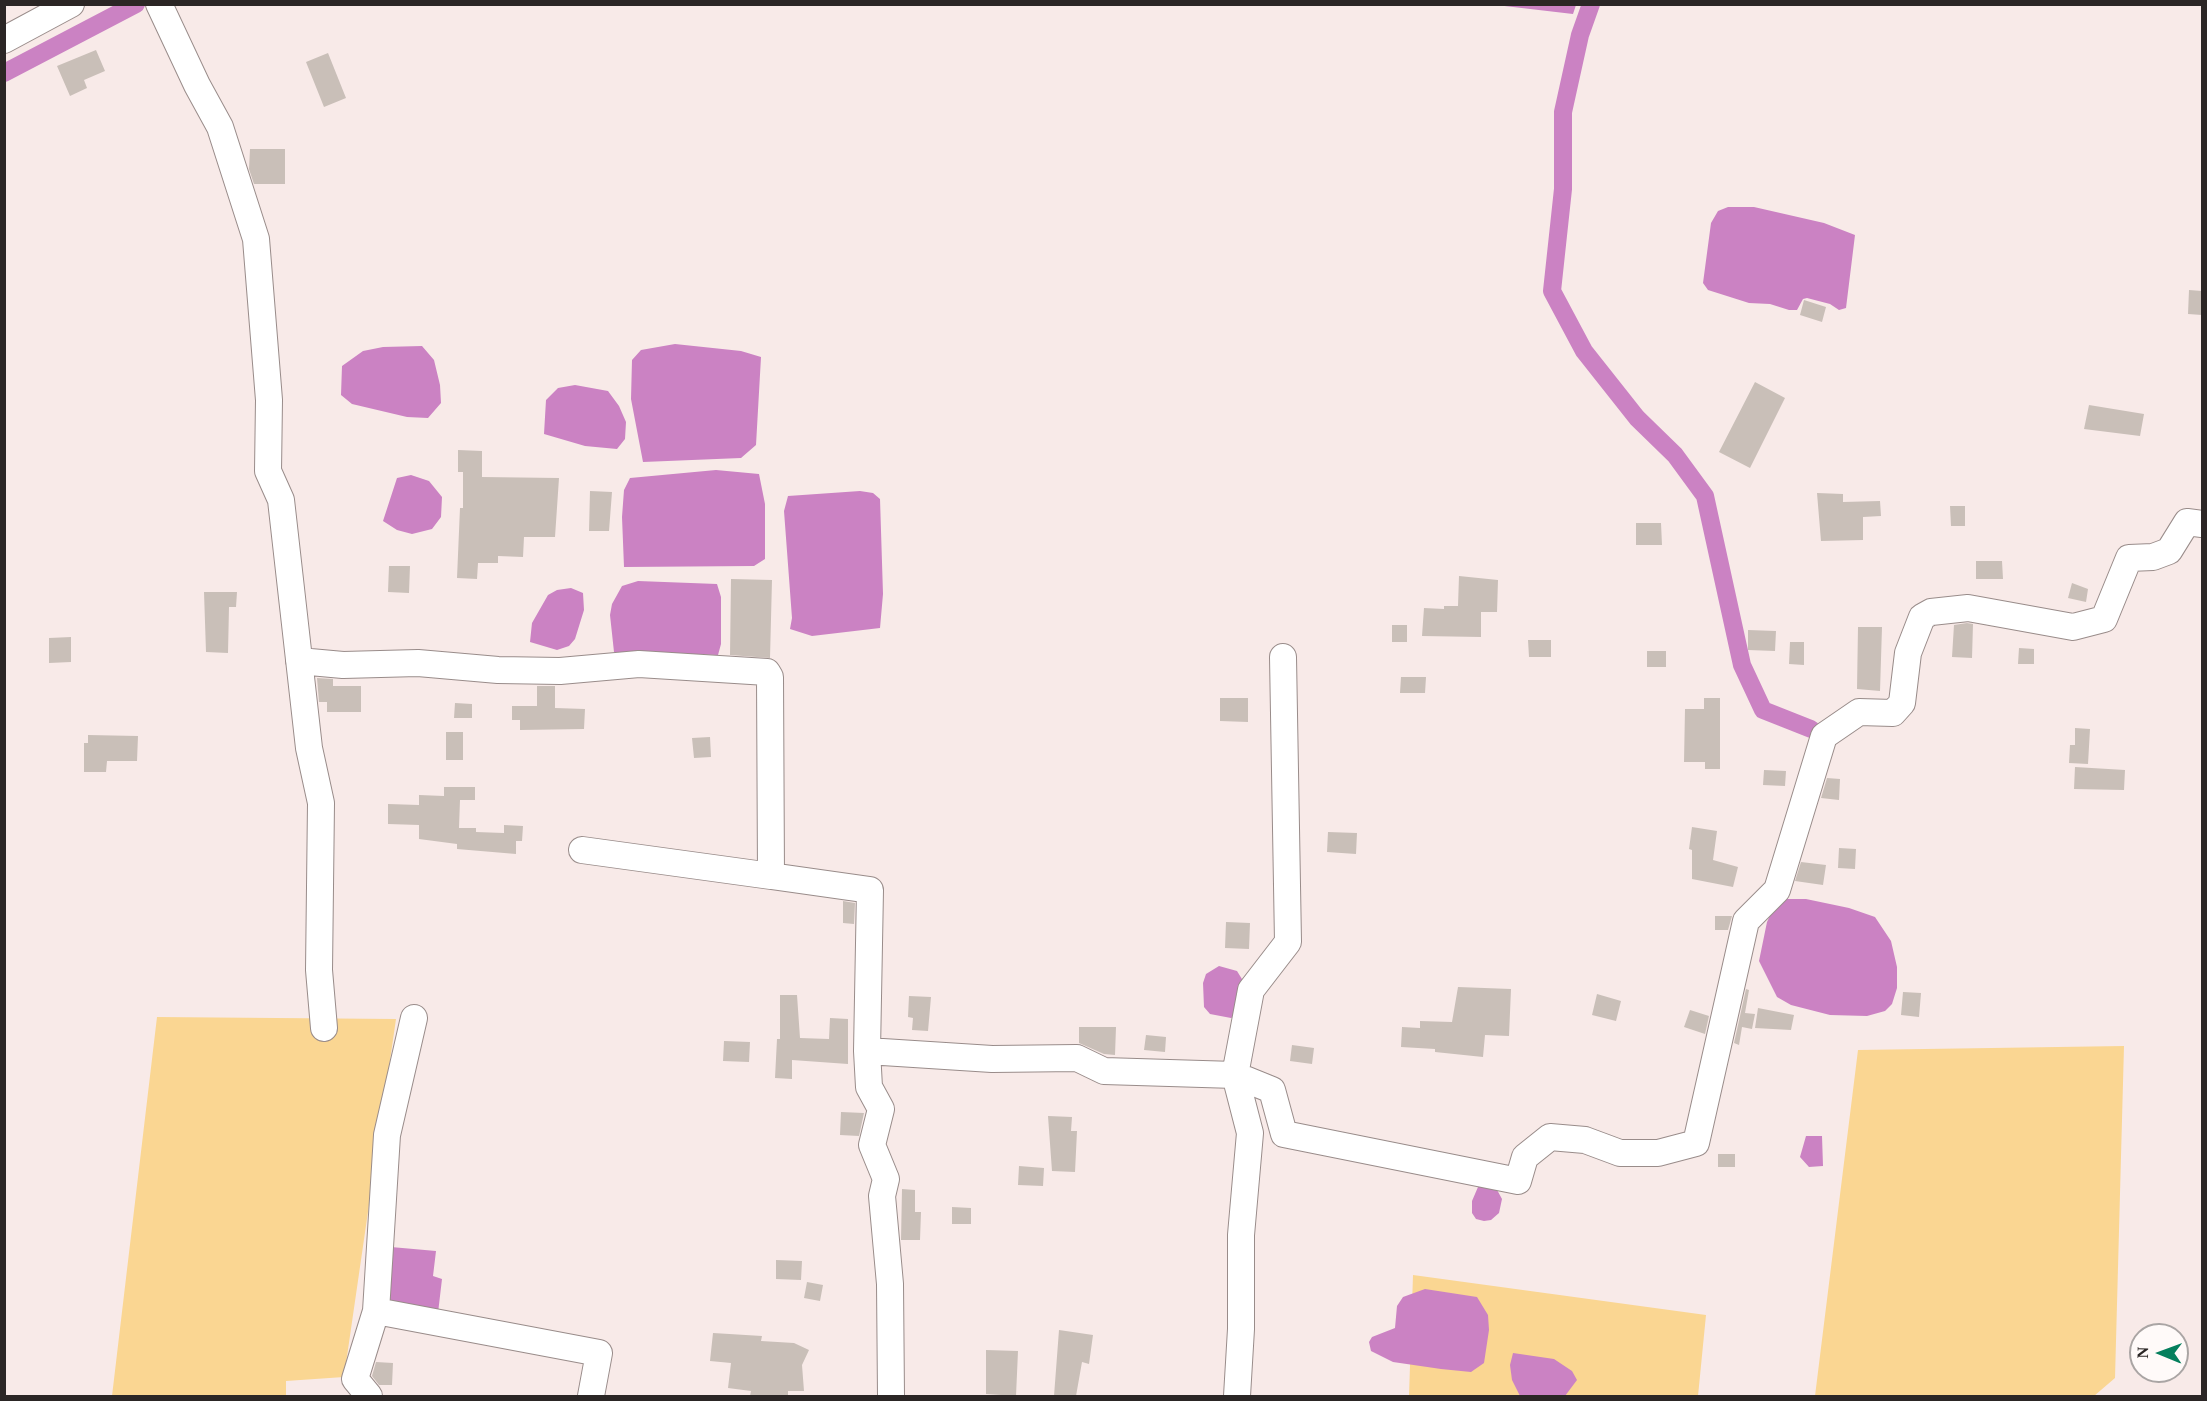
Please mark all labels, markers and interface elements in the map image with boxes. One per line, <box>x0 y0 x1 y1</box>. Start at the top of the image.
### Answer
north arrow <box>2129 1323 2189 1383</box>
text: N <box>2134 1347 2151 1359</box>

